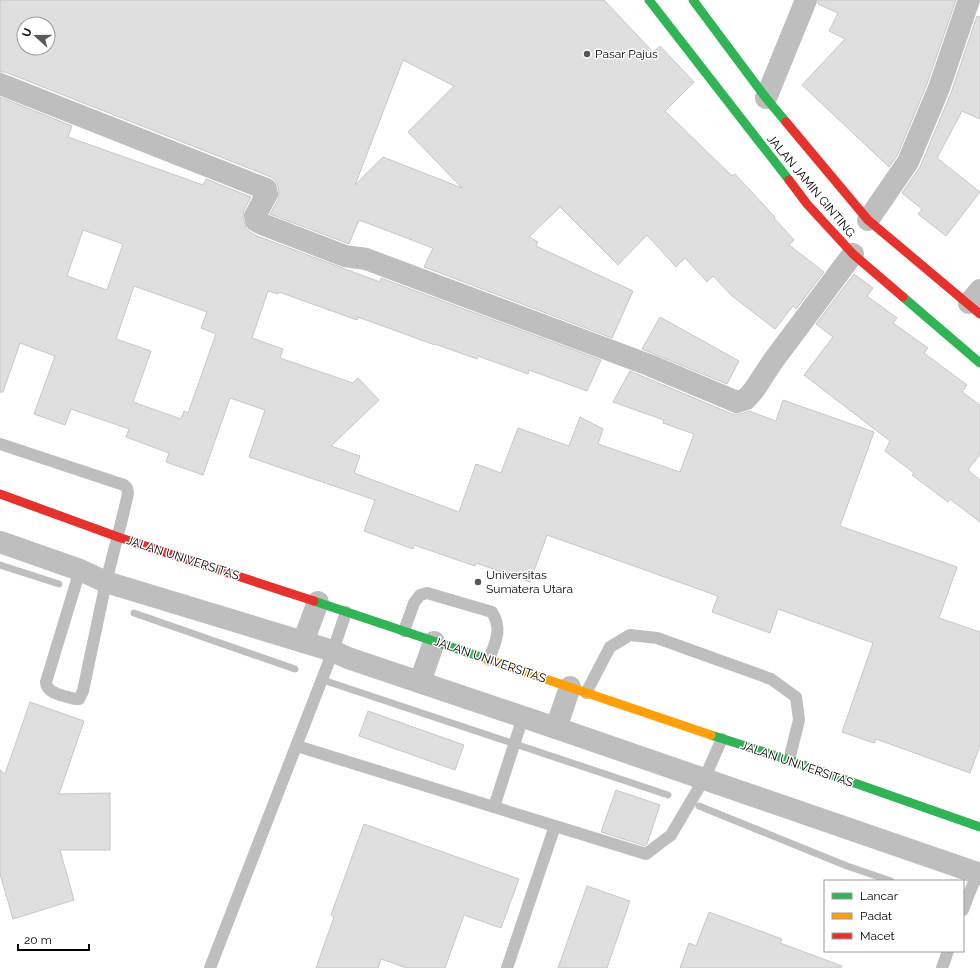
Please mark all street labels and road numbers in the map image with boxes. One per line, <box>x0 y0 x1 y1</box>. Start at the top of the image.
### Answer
street label: JALAN JAMIN GINTING <box>764 132 858 240</box>
street label: JALAN UNIVERSITAS <box>125 533 241 583</box>
street label: JALAN UNIVERSITAS <box>432 634 548 686</box>
street label: JALAN UNIVERSITAS <box>739 738 855 790</box>

